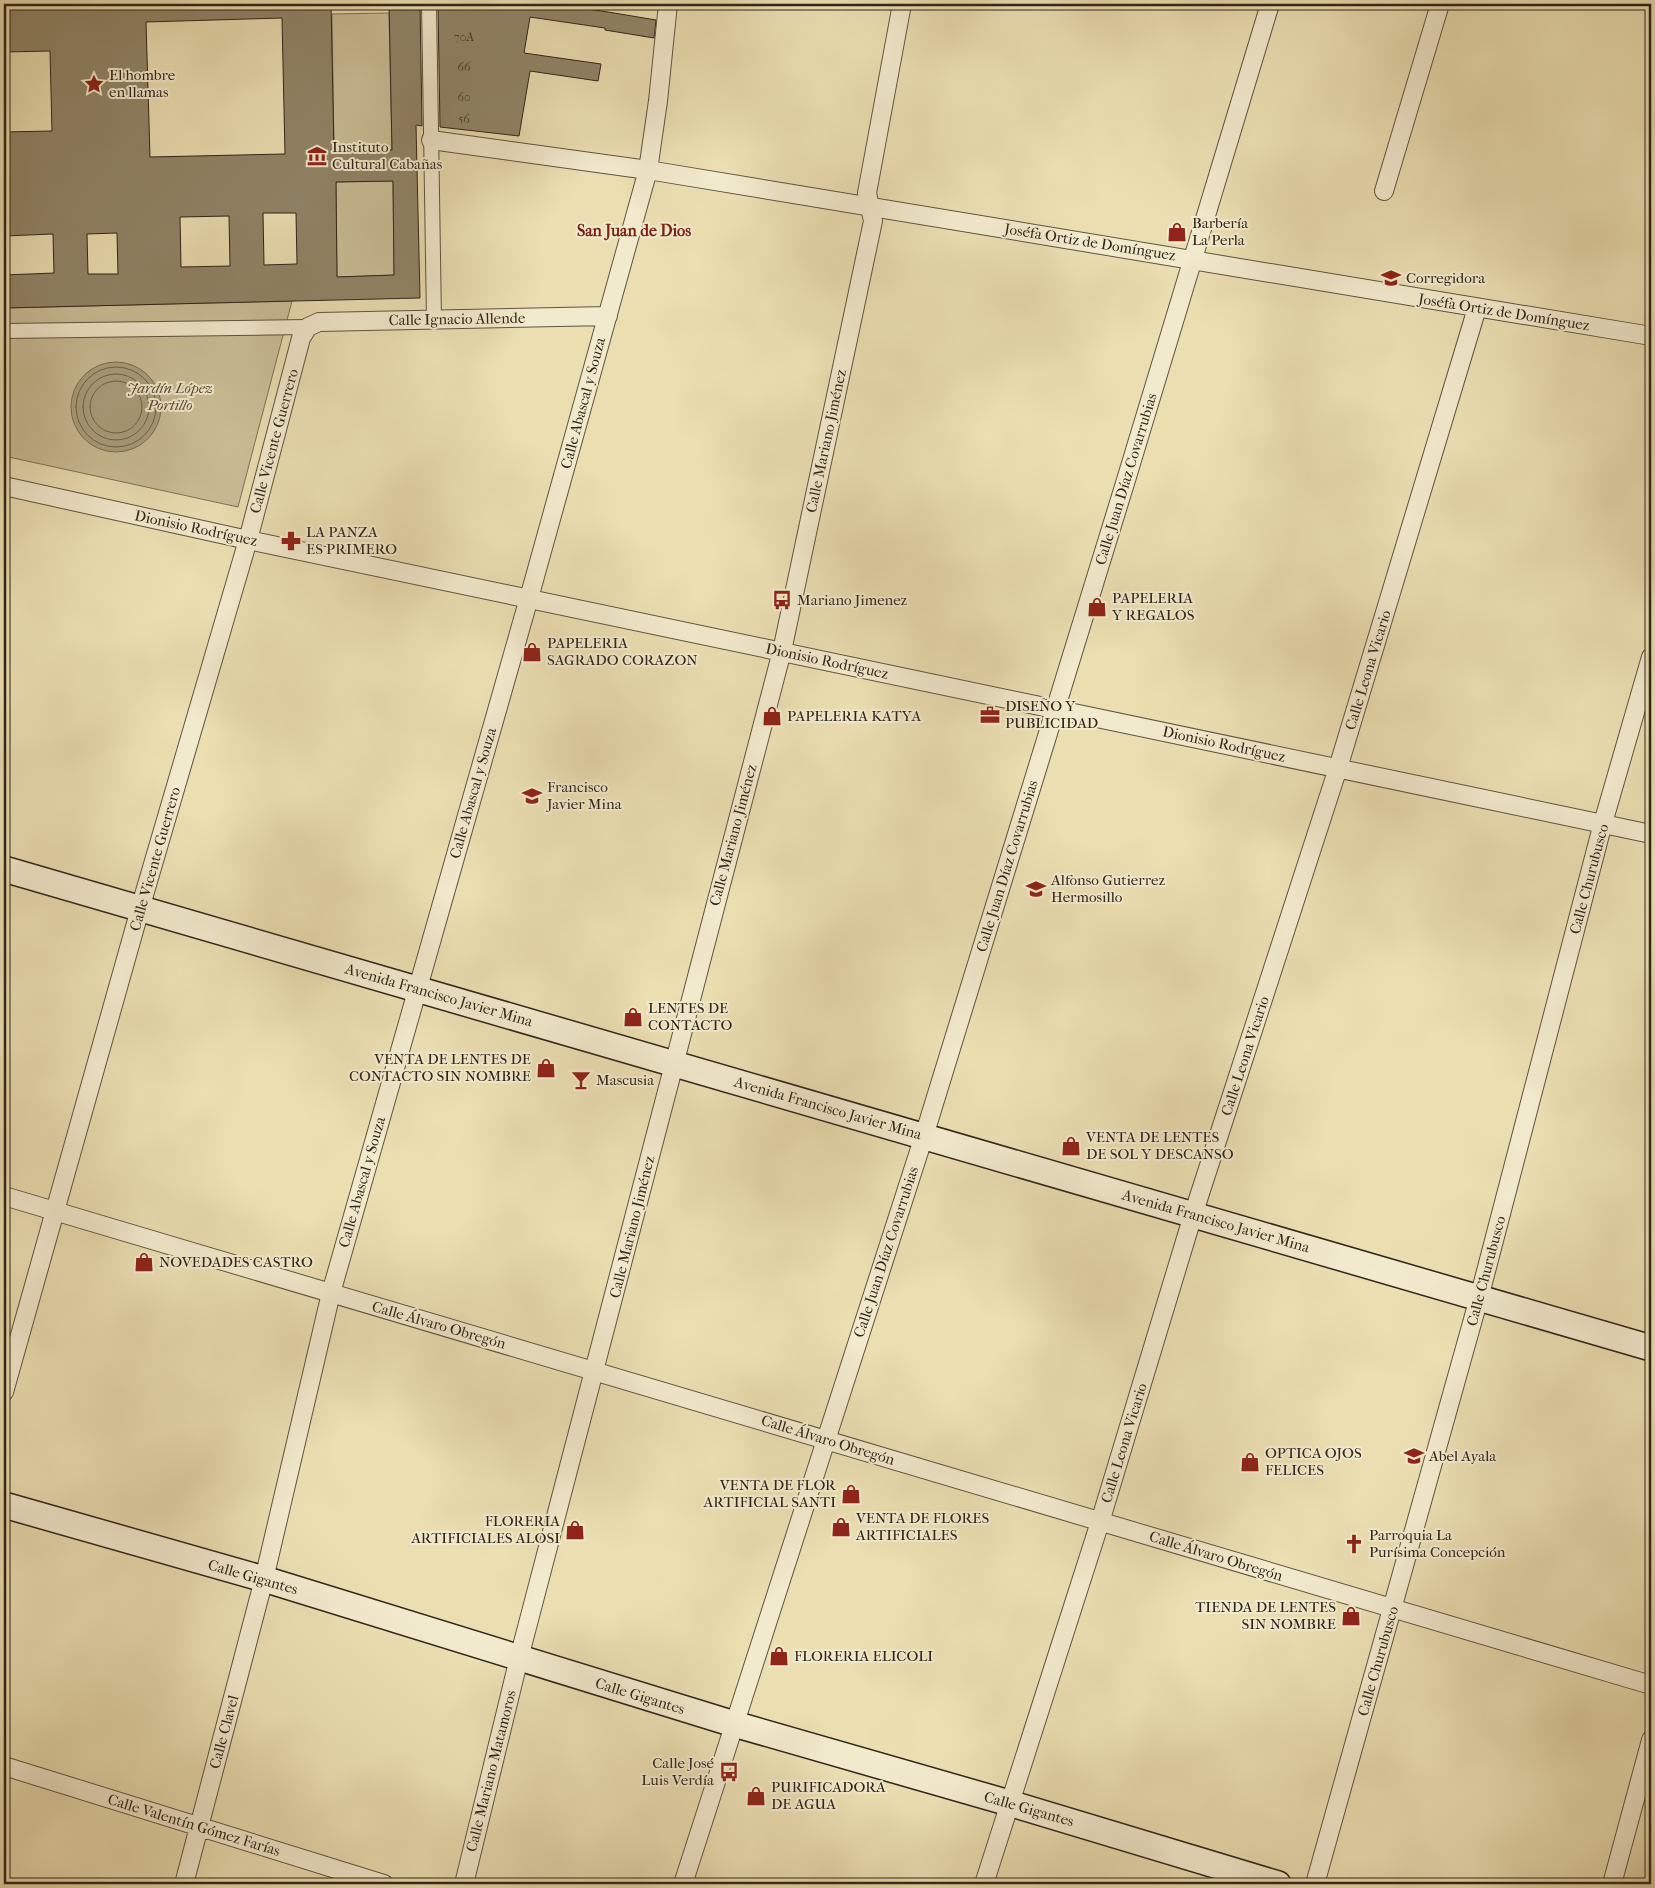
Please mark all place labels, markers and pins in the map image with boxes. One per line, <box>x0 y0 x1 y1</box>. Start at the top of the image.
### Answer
place label: El hombre en llamas <box>109 66 176 101</box>
place icon: El hombre en llamas <box>83 73 105 95</box>
place label: Instituto Cultural Cabañas <box>332 138 443 173</box>
museum icon: Instituto Cultural Cabañas <box>306 145 328 167</box>
place label: Barbería La Perla <box>1192 214 1249 249</box>
shop icon: Barbería La Perla <box>1166 221 1188 243</box>
school or university icon: Corregidora <box>1380 267 1402 289</box>
place label: Corregidora <box>1406 269 1486 287</box>
place label: LA PANZA ES PRIMERO <box>306 523 397 558</box>
pharmacy icon: LA PANZA ES PRIMERO <box>280 530 302 552</box>
bus stop icon: Mariano Jimenez <box>771 589 793 611</box>
place label: PAPELERIA Y REGALOS <box>1111 589 1195 624</box>
place label: Mariano Jimenez <box>797 591 908 609</box>
shop icon: PAPELERIA Y REGALOS <box>1086 596 1108 618</box>
place label: PAPELERIA SAGRADO CORAZON <box>547 634 698 669</box>
shop icon: PAPELERIA SAGRADO CORAZON <box>521 641 543 663</box>
place label: DISEÑO Y PUBLICIDAD <box>1005 697 1098 732</box>
office icon: DISEÑO Y PUBLICIDAD <box>979 704 1001 726</box>
shop icon: PAPELERIA KATYA <box>761 705 783 727</box>
place label: PAPELERIA KATYA <box>787 707 922 725</box>
place label: Francisco Javier Mina <box>546 778 623 813</box>
school or university icon: Francisco Javier Mina <box>521 785 543 807</box>
place label: Alfonso Gutierrez Hermosillo <box>1050 871 1165 906</box>
school or university icon: Alfonso Gutierrez Hermosillo <box>1025 878 1047 900</box>
place label: LENTES DE CONTACTO <box>648 999 733 1034</box>
shop icon: LENTES DE CONTACTO <box>622 1006 644 1028</box>
place label: VENTA DE LENTES DE CONTACTO SIN NOMBRE <box>349 1050 531 1085</box>
shop icon: VENTA DE LENTES DE CONTACTO SIN NOMBRE <box>535 1057 557 1079</box>
bar icon: Mascusia <box>570 1069 592 1091</box>
place label: Mascusia <box>596 1071 655 1089</box>
place label: VENTA DE LENTES DE SOL Y DESCANSO <box>1085 1128 1234 1163</box>
shop icon: VENTA DE LENTES DE SOL Y DESCANSO <box>1060 1135 1082 1157</box>
shop icon: NOVEDADES CASTRO <box>133 1251 155 1273</box>
place label: NOVEDADES CASTRO <box>159 1253 313 1271</box>
place label: OPTICA OJOS FELICES <box>1265 1444 1362 1479</box>
school or university icon: Abel Ayala <box>1403 1445 1425 1467</box>
place label: Abel Ayala <box>1428 1447 1497 1465</box>
shop icon: OPTICA OJOS FELICES <box>1239 1451 1261 1473</box>
place label: VENTA DE FLOR ARTIFICIAL SANTI <box>702 1476 837 1511</box>
shop icon: VENTA DE FLOR ARTIFICIAL SANTI <box>840 1483 862 1505</box>
place label: VENTA DE FLORES ARTIFICIALES <box>855 1509 989 1544</box>
place label: FLORERIA ARTIFICIALES ALOSI <box>410 1512 560 1547</box>
shop icon: VENTA DE FLORES ARTIFICIALES <box>830 1516 852 1538</box>
shop icon: FLORERIA ARTIFICIALES ALOSI <box>564 1519 586 1541</box>
place label: Parroquia La Purísima Concepción <box>1369 1526 1506 1561</box>
church icon: Parroquia La Purísima Concepción <box>1343 1533 1365 1555</box>
place label: TIENDA DE LENTES SIN NOMBRE <box>1195 1598 1336 1633</box>
shop icon: TIENDA DE LENTES SIN NOMBRE <box>1340 1605 1362 1627</box>
shop icon: FLORERIA ELICOLI <box>768 1645 790 1667</box>
place label: FLORERIA ELICOLI <box>794 1647 933 1665</box>
place label: Calle José Luis Verdía <box>641 1754 715 1789</box>
bus stop icon: Calle José Luis Verdía <box>718 1761 740 1783</box>
place label: PURIFICADORA DE AGUA <box>771 1778 886 1813</box>
shop icon: PURIFICADORA DE AGUA <box>745 1785 767 1807</box>

